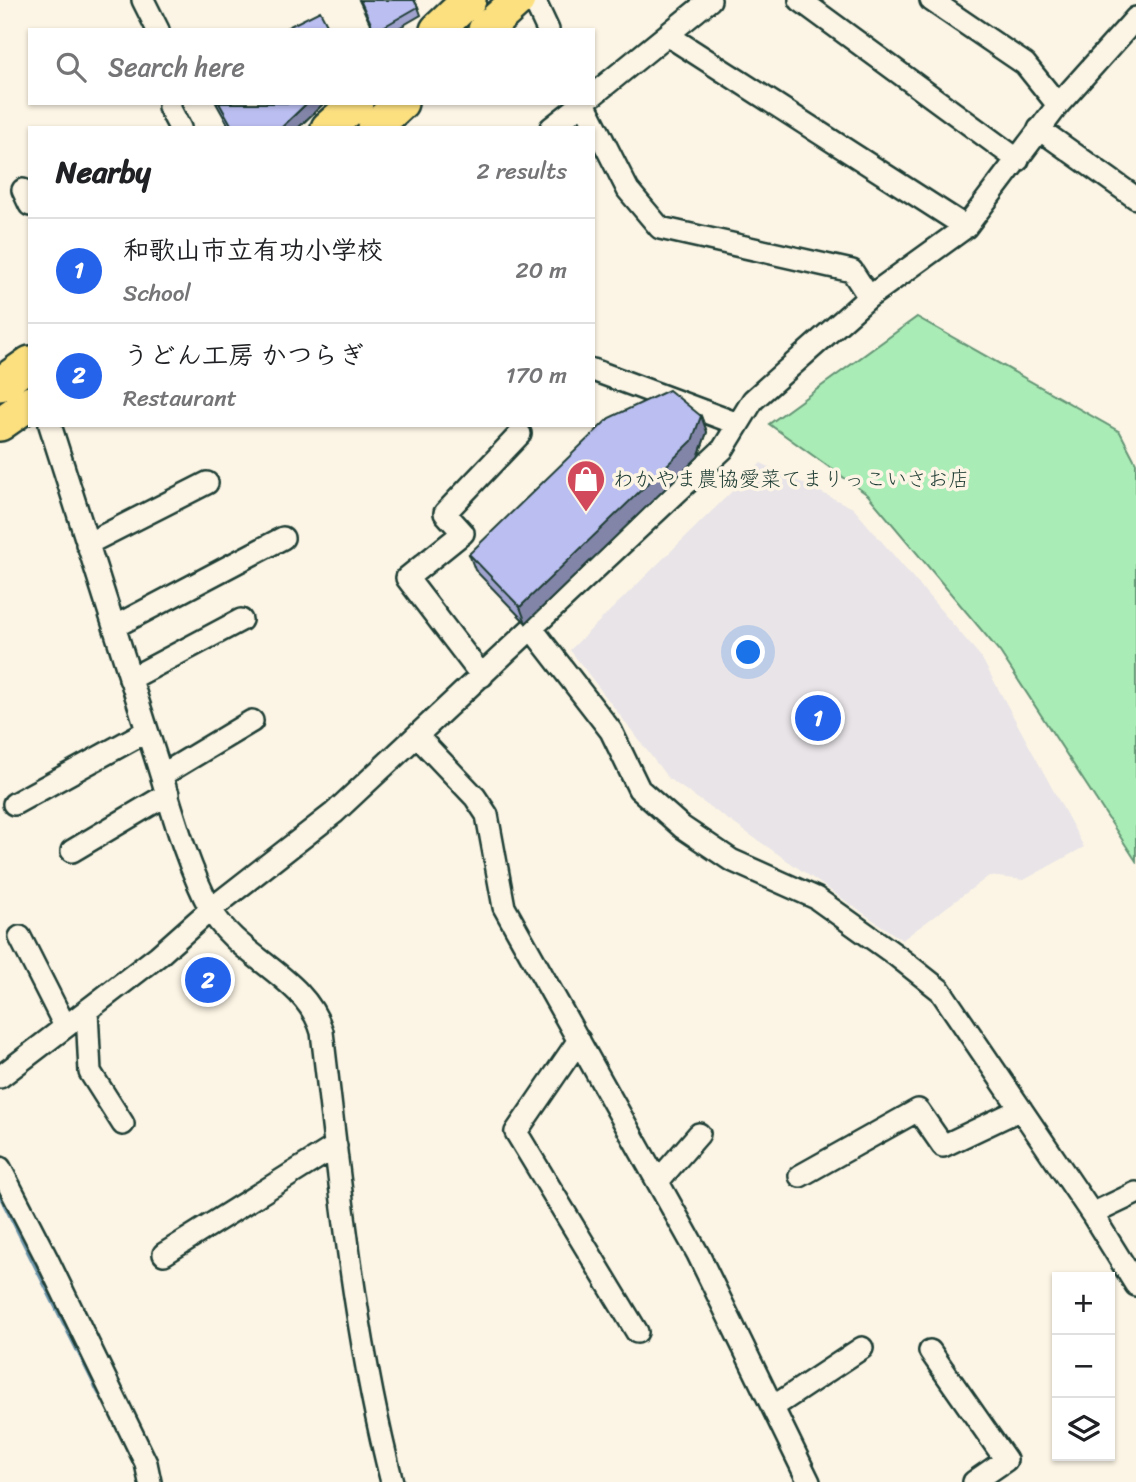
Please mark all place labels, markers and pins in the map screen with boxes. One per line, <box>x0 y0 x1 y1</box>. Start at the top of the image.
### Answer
shop icon: わかやま農協愛菜てまりっこいさお店 <box>565 458 607 513</box>
place label: わかやま農協愛菜てまりっこいさお店 <box>613 460 969 498</box>
pin: 1 <box>795 692 841 744</box>
pin: 2 <box>185 954 231 1006</box>

